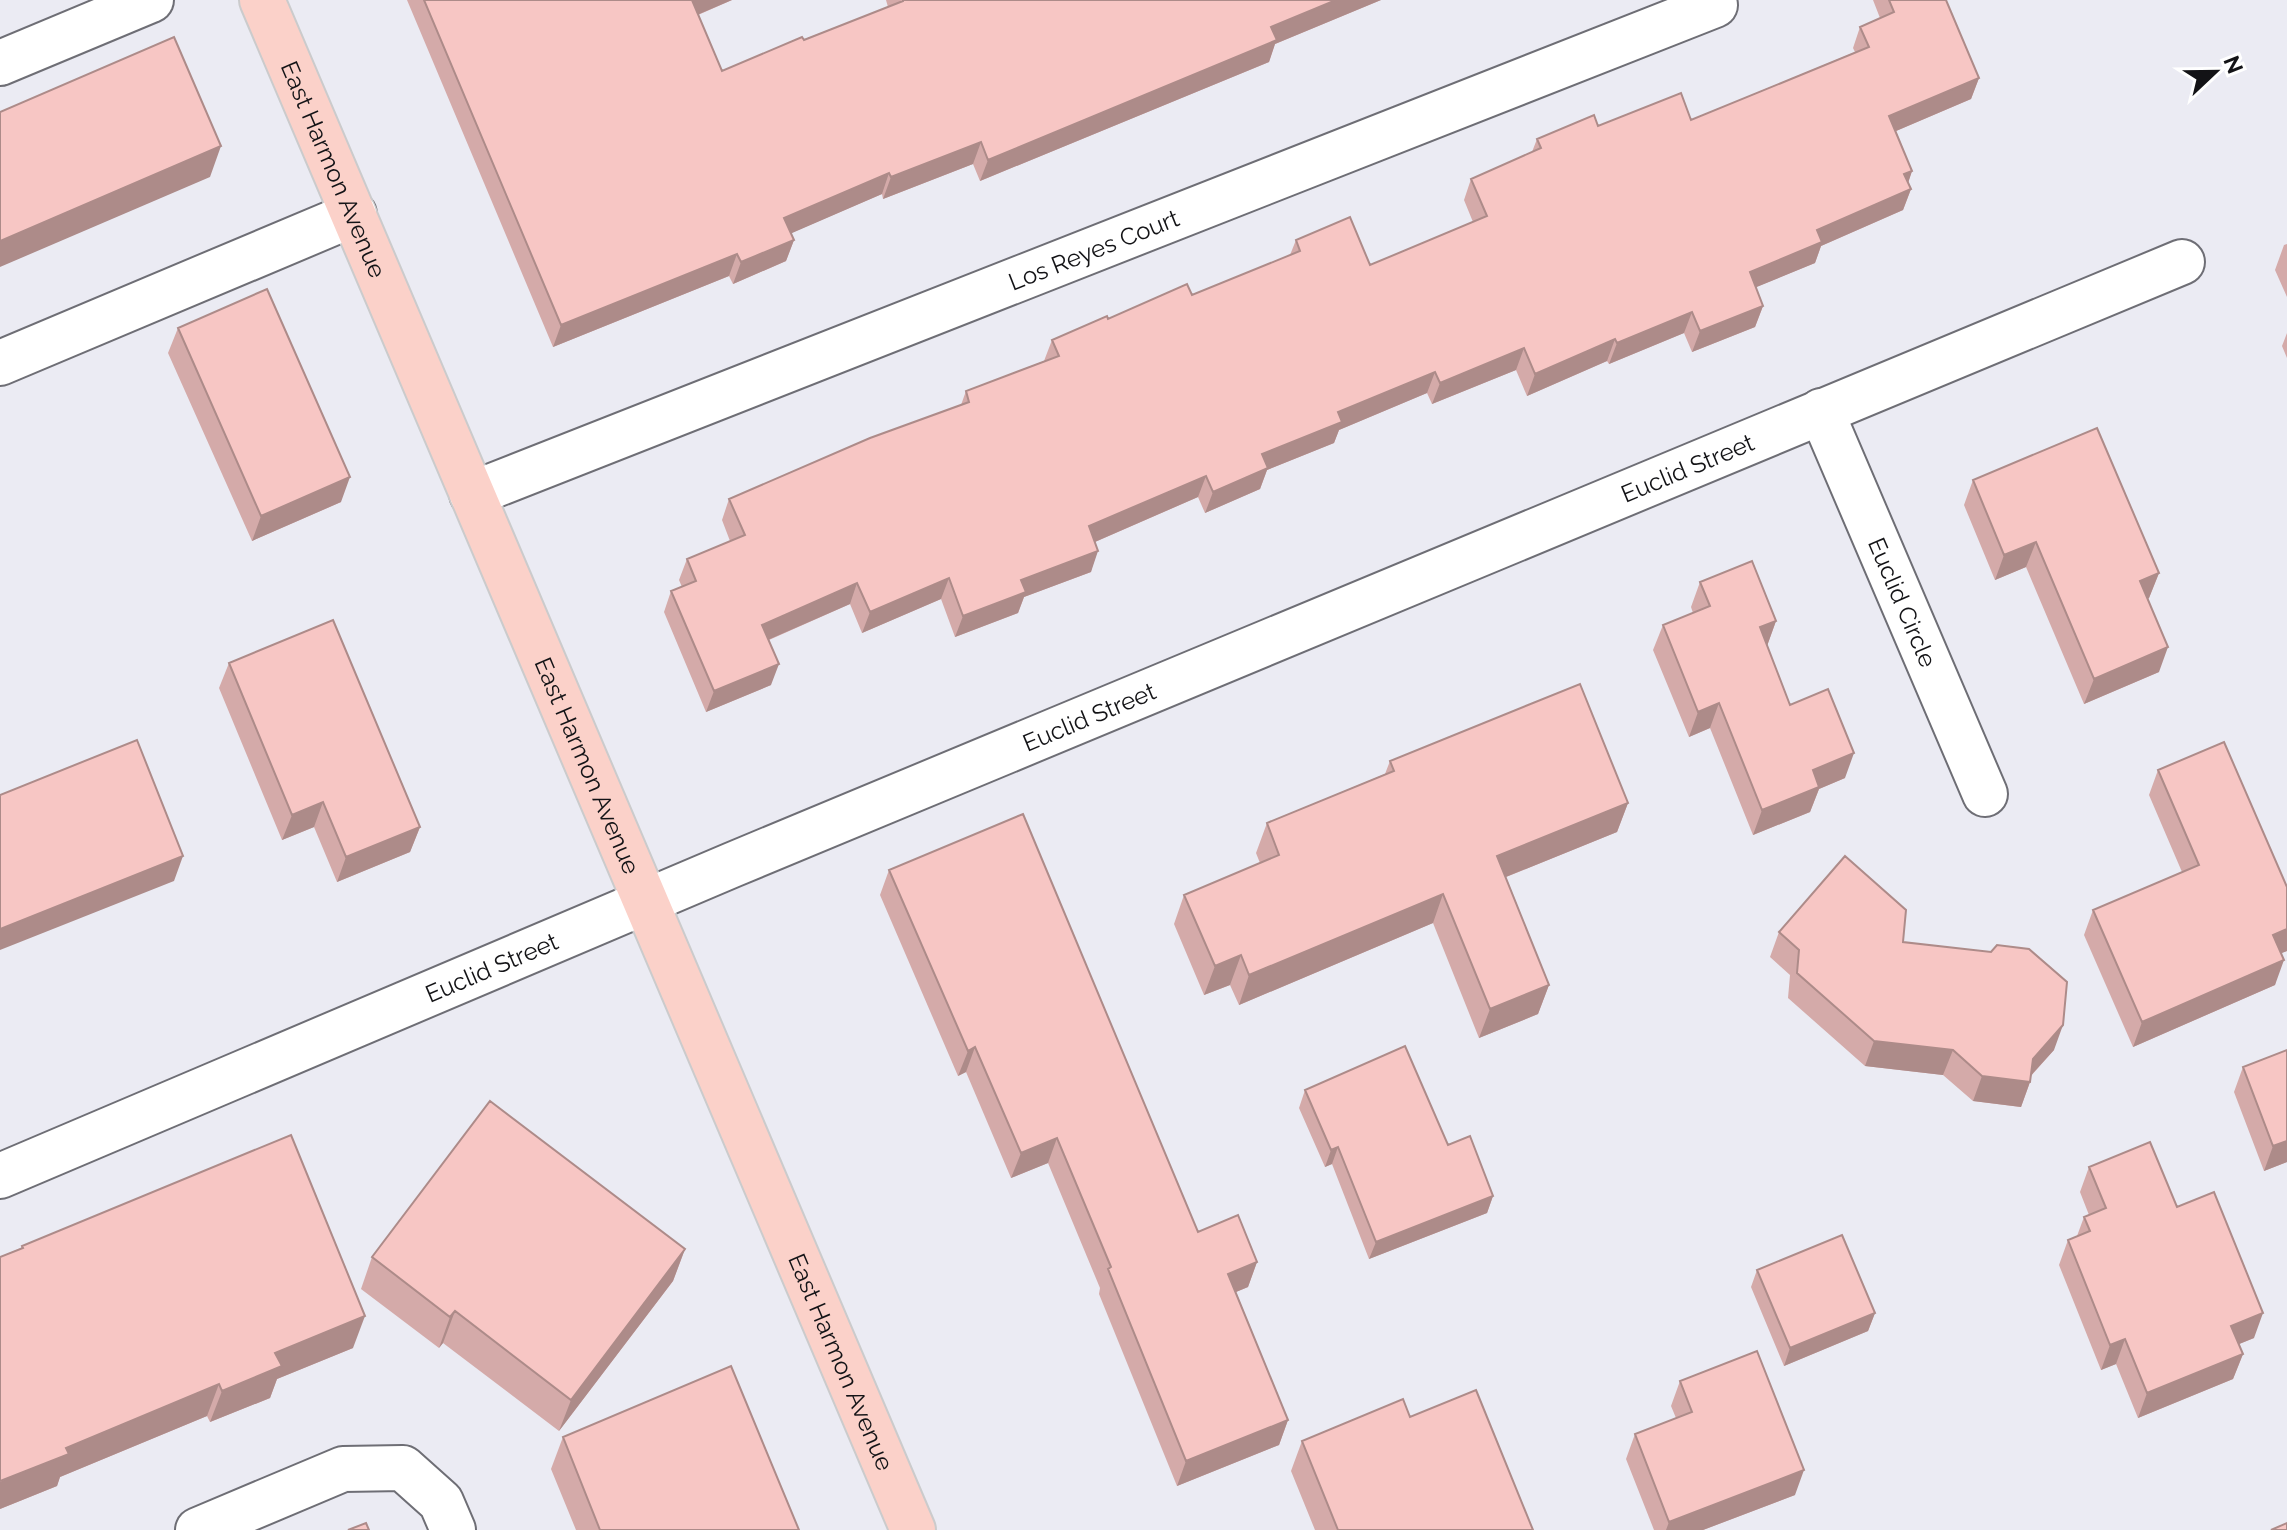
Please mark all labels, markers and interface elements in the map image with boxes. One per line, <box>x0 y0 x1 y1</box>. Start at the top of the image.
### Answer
north arrow <box>2175 32 2255 112</box>
text: N <box>2218 52 2249 77</box>
street label: East Harmon Avenue <box>275 57 393 282</box>
street label: Los Reyes Court <box>1004 203 1183 296</box>
street label: Euclid Street <box>1617 427 1758 508</box>
street label: Euclid Circle <box>1862 533 1943 671</box>
street label: East Harmon Avenue <box>529 653 647 878</box>
street label: Euclid Street <box>1018 676 1160 757</box>
street label: Euclid Street <box>421 926 562 1008</box>
street label: East Harmon Avenue <box>783 1249 900 1475</box>

